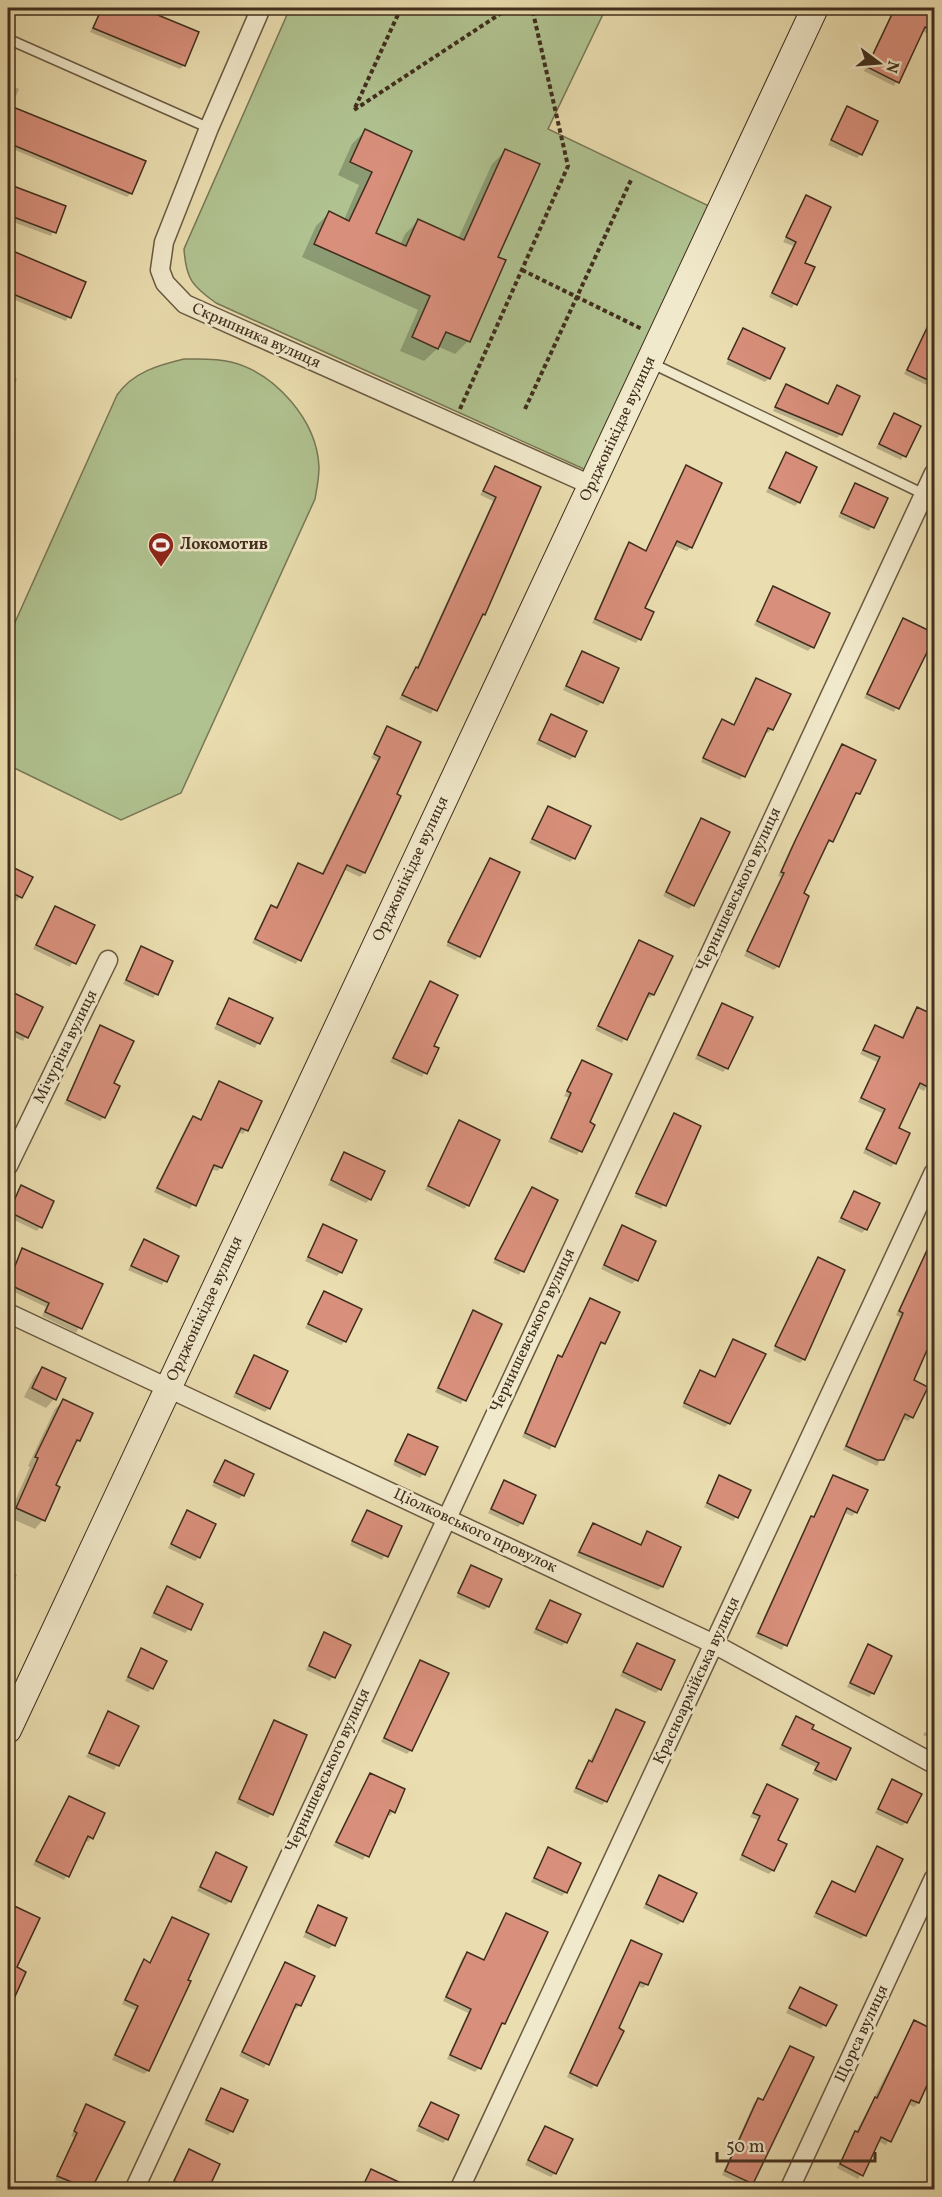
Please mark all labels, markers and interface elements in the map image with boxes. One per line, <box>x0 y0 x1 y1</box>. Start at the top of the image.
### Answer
north arrow <box>849 33 909 93</box>
text: N <box>879 58 904 76</box>
street label: Скрипника вулиця <box>188 298 324 374</box>
street label: Орджонікідзе вулиця <box>575 353 661 505</box>
sports icon: Локомотив <box>146 530 176 568</box>
place label: Локомотив <box>180 534 268 556</box>
street label: Орджонікідзе вулиця <box>368 793 454 945</box>
street label: Чернишевського вулиця <box>691 804 787 976</box>
street label: Мічуріна вулиця <box>29 986 103 1108</box>
street label: Орджонікідзе вулиця <box>162 1233 248 1385</box>
street label: Чернишевського вулиця <box>485 1245 581 1417</box>
street label: Ціолковського провулок <box>390 1483 561 1579</box>
street label: Красноармійська вулиця <box>649 1594 745 1768</box>
street label: Чернишевського вулиця <box>280 1685 376 1857</box>
street label: Щорса вулиця <box>830 1982 894 2086</box>
scale bar <box>717 2125 874 2163</box>
text: 50 m <box>726 2135 765 2160</box>

